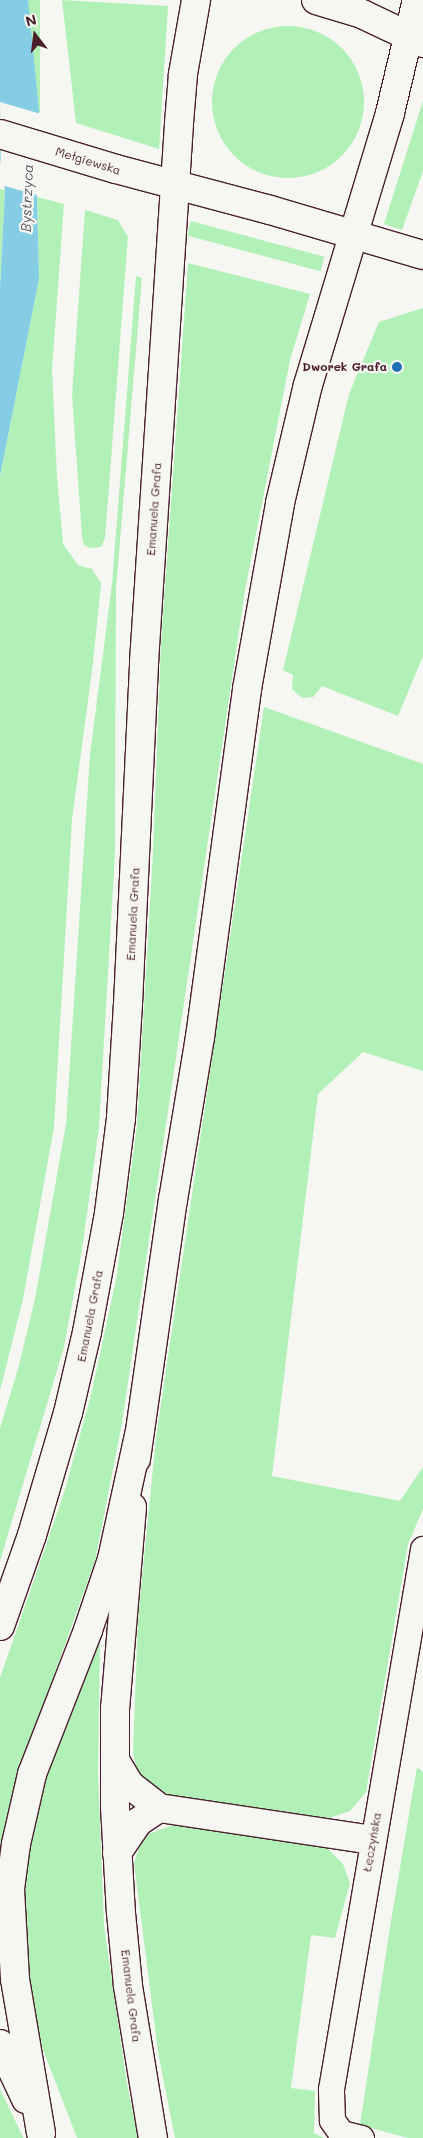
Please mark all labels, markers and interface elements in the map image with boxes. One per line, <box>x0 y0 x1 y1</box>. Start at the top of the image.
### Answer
text: N <box>23 9 39 31</box>
north arrow <box>10 10 60 60</box>
street label: Mełgiewska <box>53 144 123 178</box>
water label: Bystrzyca <box>17 164 37 232</box>
place label: Dworek Grafa <box>302 360 387 374</box>
marker: Dworek Grafa <box>391 361 403 373</box>
street label: Emanuela Grafa <box>144 462 164 556</box>
street label: Emanuela Grafa <box>123 867 143 961</box>
street label: Emanuela Grafa <box>74 1269 106 1363</box>
street label: Łęczyńska <box>360 1811 384 1873</box>
street label: Emanuela Grafa <box>118 1949 144 2043</box>

